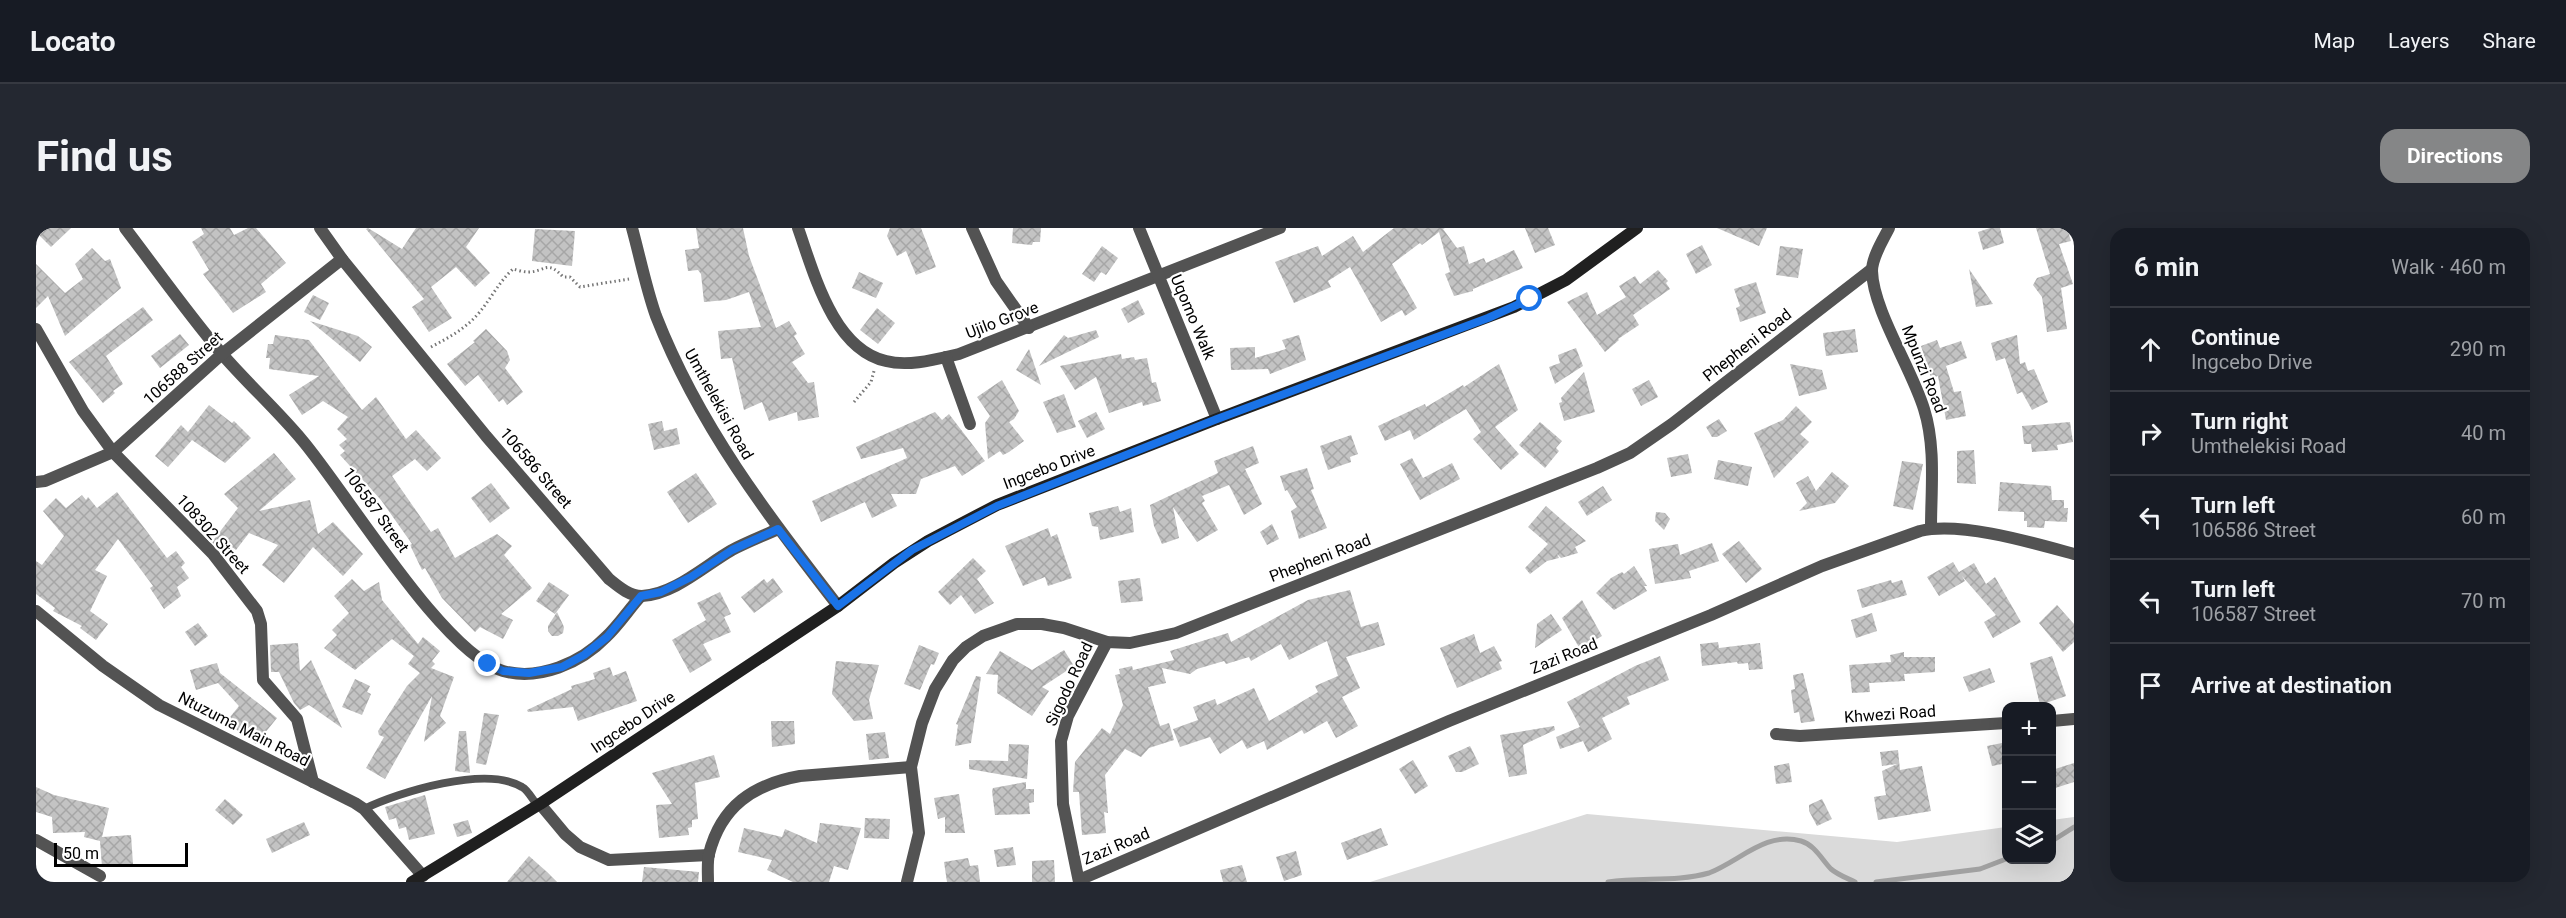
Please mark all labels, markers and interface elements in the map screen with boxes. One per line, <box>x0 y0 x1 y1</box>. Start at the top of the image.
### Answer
text: Locato <box>30 25 115 58</box>
text: Map <box>2313 29 2355 53</box>
text: Layers <box>2388 29 2449 53</box>
text: Share <box>2482 29 2536 53</box>
button: Directions <box>2380 129 2530 183</box>
text: Find us <box>36 132 173 181</box>
text: 6 min <box>2134 252 2199 282</box>
text: Walk · 460 m <box>2391 255 2506 279</box>
street label: Uqomo Walk <box>1167 272 1220 363</box>
route start <box>1516 285 1542 311</box>
street label: Ujilo Grove <box>963 297 1041 343</box>
street label: Phepheni Road <box>1699 305 1795 385</box>
street label: Mpunzi Road <box>1898 322 1950 416</box>
text: Continue <box>2191 325 2280 350</box>
street label: 106588 Street <box>139 327 227 409</box>
icon: ahead <box>2134 333 2167 366</box>
text: 290 m <box>2450 337 2506 361</box>
street label: Umthelekisi Road <box>681 345 757 463</box>
text: Ingcebo Drive <box>2191 350 2312 374</box>
text: Turn right <box>2191 409 2288 434</box>
icon: right <box>2134 417 2167 450</box>
text: 40 m <box>2461 421 2506 445</box>
street label: 106586 Street <box>496 424 576 512</box>
text: Umthelekisi Road <box>2191 434 2346 458</box>
street label: Ingcebo Drive <box>1000 441 1098 493</box>
street label: 106587 Street <box>339 464 413 556</box>
street label: 108302 Street <box>172 490 254 578</box>
text: Turn left <box>2191 493 2275 518</box>
icon: left <box>2134 501 2167 534</box>
text: 60 m <box>2461 505 2506 529</box>
text: 106586 Street <box>2191 518 2316 542</box>
street label: Phepheni Road <box>1267 530 1373 586</box>
text: Turn left <box>2191 577 2275 602</box>
icon: left <box>2134 585 2167 618</box>
text: 70 m <box>2461 589 2506 613</box>
text: 106587 Street <box>2191 602 2316 626</box>
street label: Zazi Road <box>1528 634 1600 678</box>
street label: Sigodo Road <box>1041 639 1097 729</box>
route end <box>474 650 500 676</box>
icon: arrive <box>2134 669 2167 702</box>
text: Arrive at destination <box>2191 673 2392 698</box>
street label: Ingcebo Drive <box>587 687 679 757</box>
street label: Ntuzuma Main Road <box>175 688 313 770</box>
street label: Khwezi Road <box>1844 701 1936 727</box>
map controls <box>2002 702 2056 864</box>
button: + <box>2002 702 2056 756</box>
button: − <box>2002 756 2056 810</box>
button: layers <box>2002 810 2056 864</box>
street label: Zazi Road <box>1080 823 1152 869</box>
scale bar <box>54 840 188 868</box>
text: 50 m <box>63 844 99 863</box>

